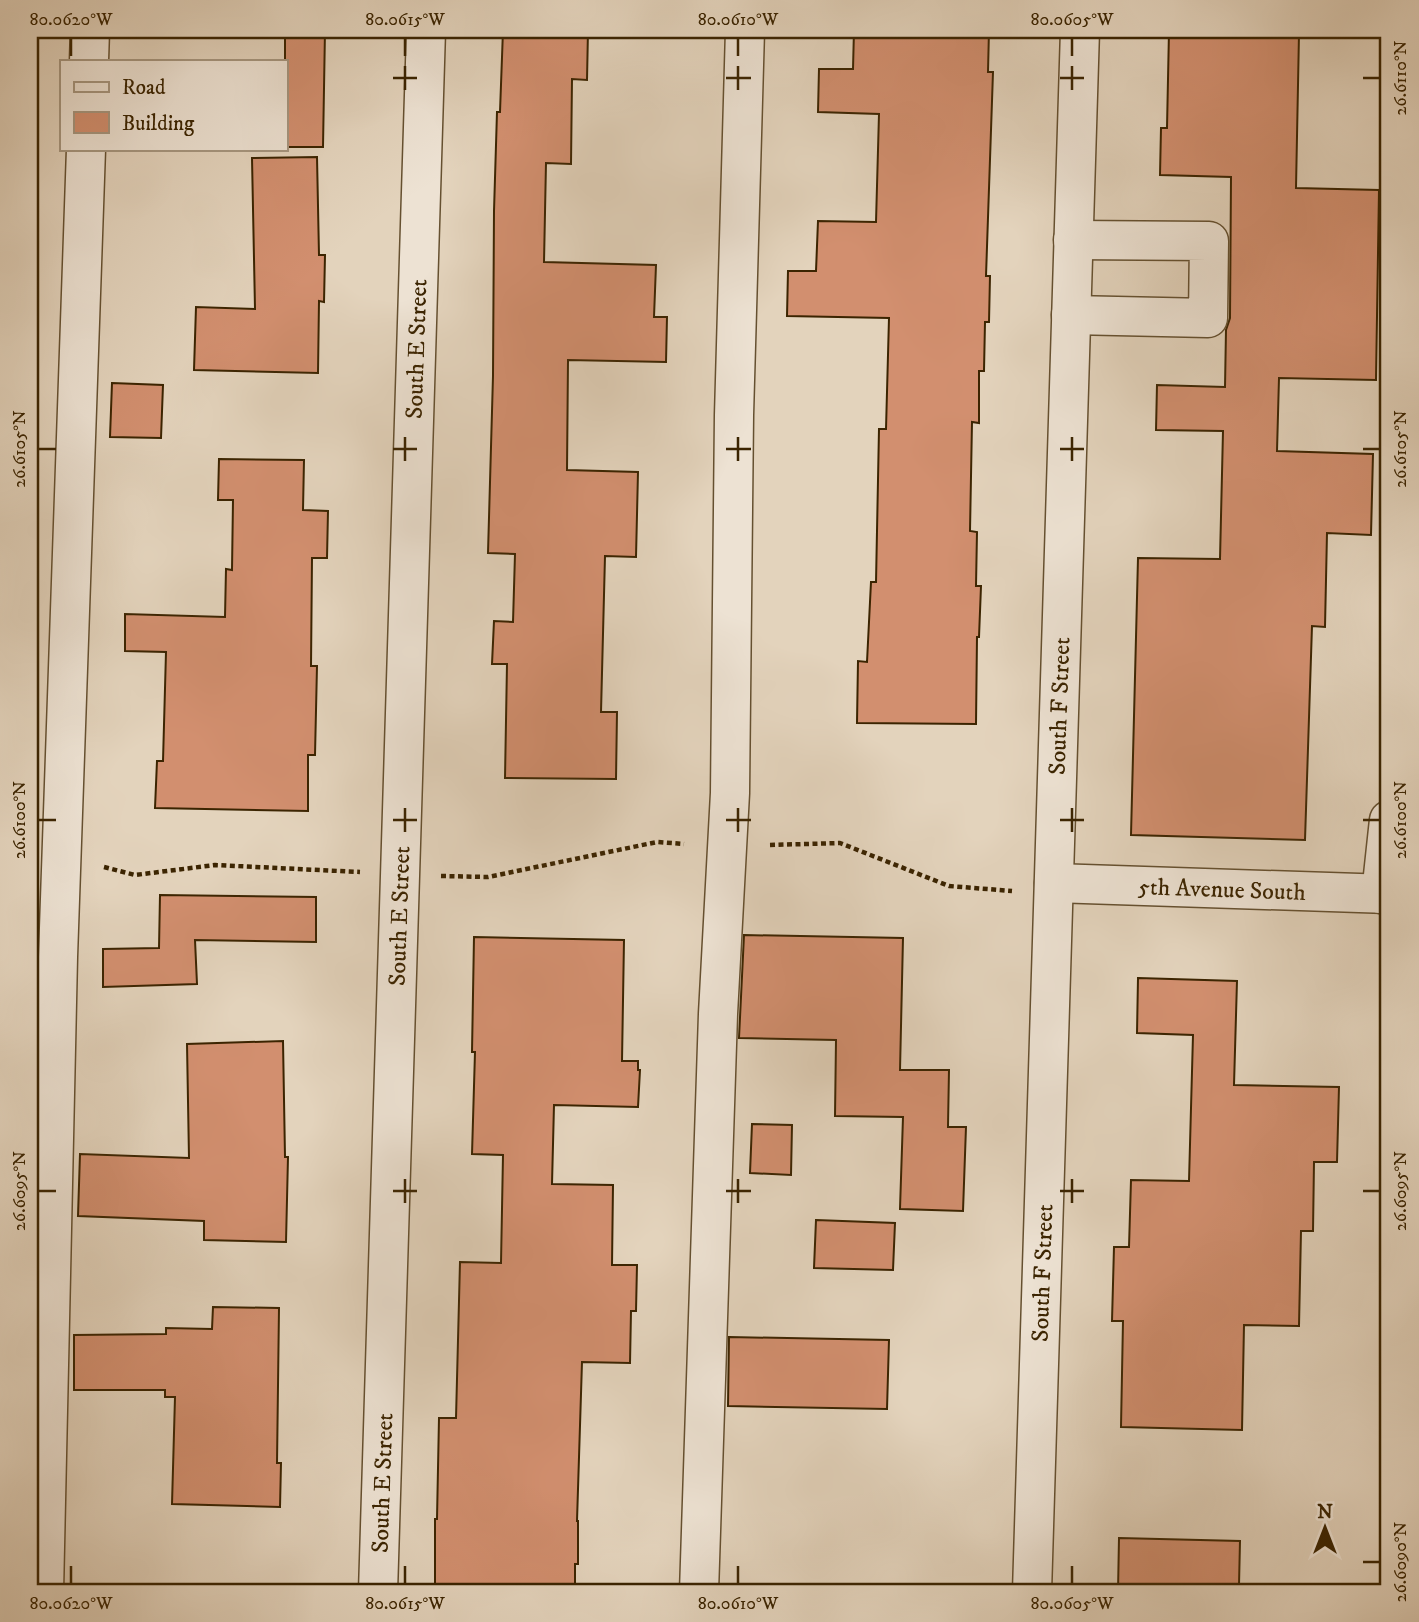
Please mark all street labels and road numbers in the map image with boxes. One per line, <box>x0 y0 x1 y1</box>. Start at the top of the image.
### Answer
street label: South E Street <box>400 278 434 420</box>
street label: South F Street <box>1043 636 1077 775</box>
street label: South E Street <box>383 845 417 987</box>
street label: 5th Avenue South <box>1138 872 1307 908</box>
street label: South F Street <box>1026 1203 1060 1342</box>
street label: South E Street <box>366 1412 400 1554</box>

